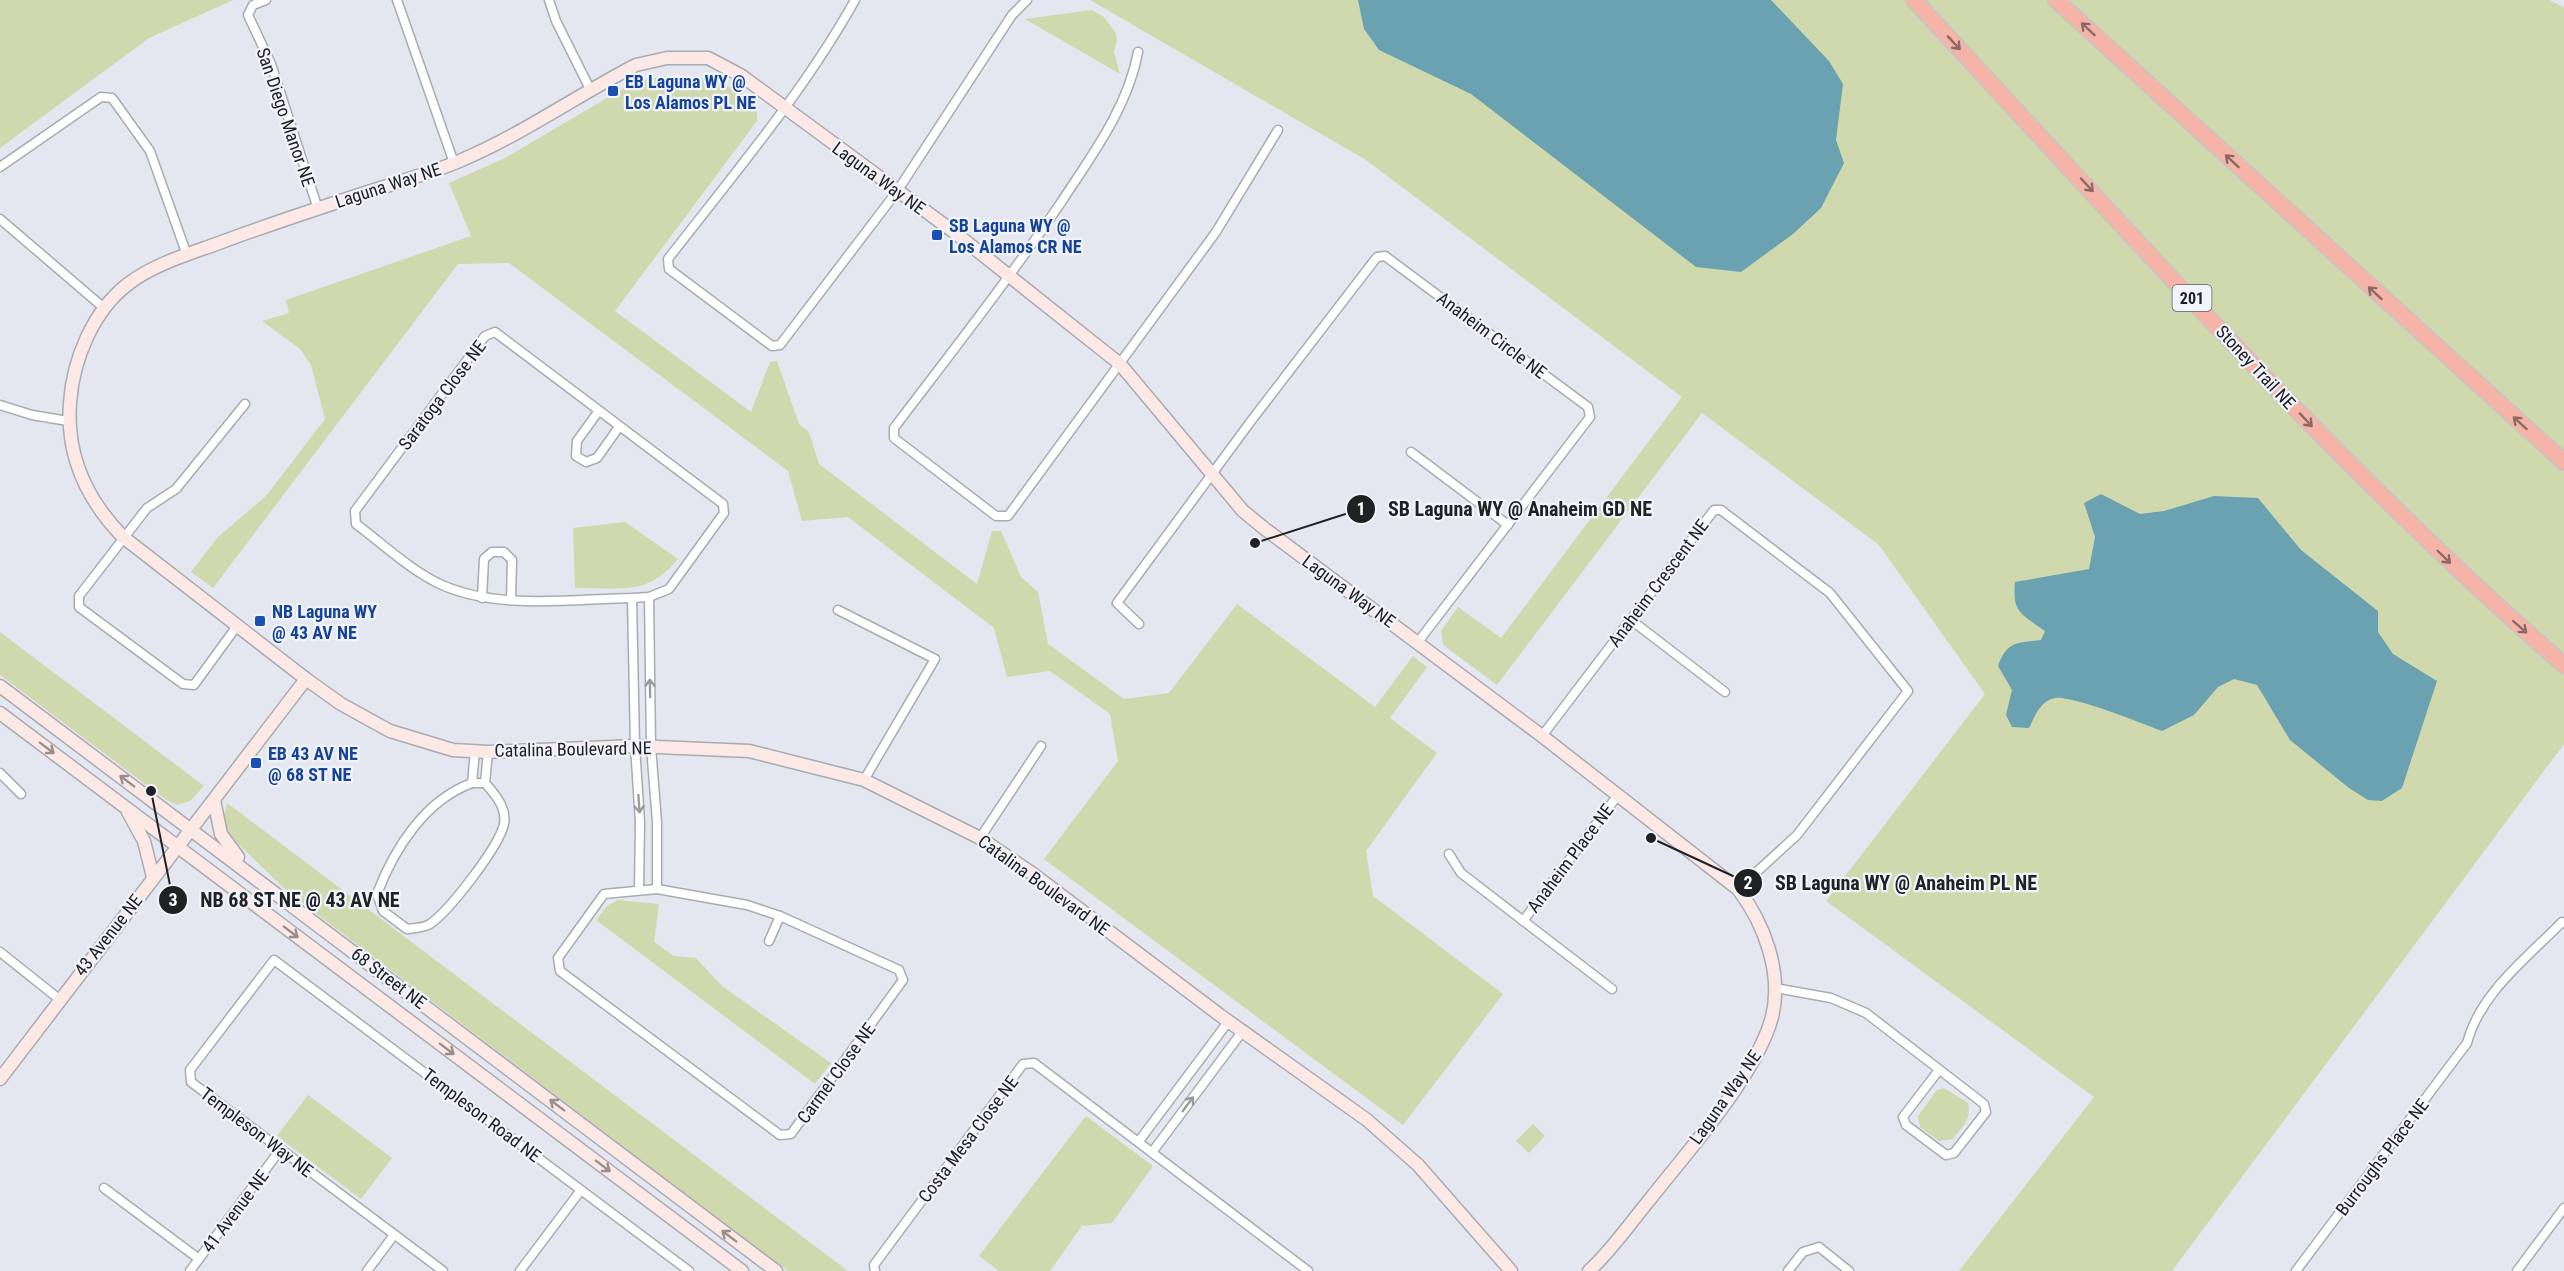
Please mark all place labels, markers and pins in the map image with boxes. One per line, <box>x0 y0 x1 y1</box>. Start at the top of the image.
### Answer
place label: EB Laguna WY @ Los Alamos PL NE <box>625 71 756 113</box>
marker: EB Laguna WY @ Los Alamos PL NE <box>606 84 620 98</box>
place label: SB Laguna WY @ Los Alamos CR NE <box>949 215 1082 257</box>
marker: SB Laguna WY @ Los Alamos CR NE <box>930 228 944 242</box>
callout: SB Laguna WY @ Anaheim GD NE <box>1346 490 1665 528</box>
place label: NB Laguna WY @ 43 AV NE <box>272 601 377 643</box>
marker: NB Laguna WY @ 43 AV NE <box>253 614 267 628</box>
place label: EB 43 AV NE @ 68 ST NE <box>268 743 358 785</box>
marker: EB 43 AV NE @ 68 ST NE <box>249 756 263 770</box>
callout: SB Laguna WY @ Anaheim PL NE <box>1733 864 2049 902</box>
callout: NB 68 ST NE @ 43 AV NE <box>158 881 412 919</box>

